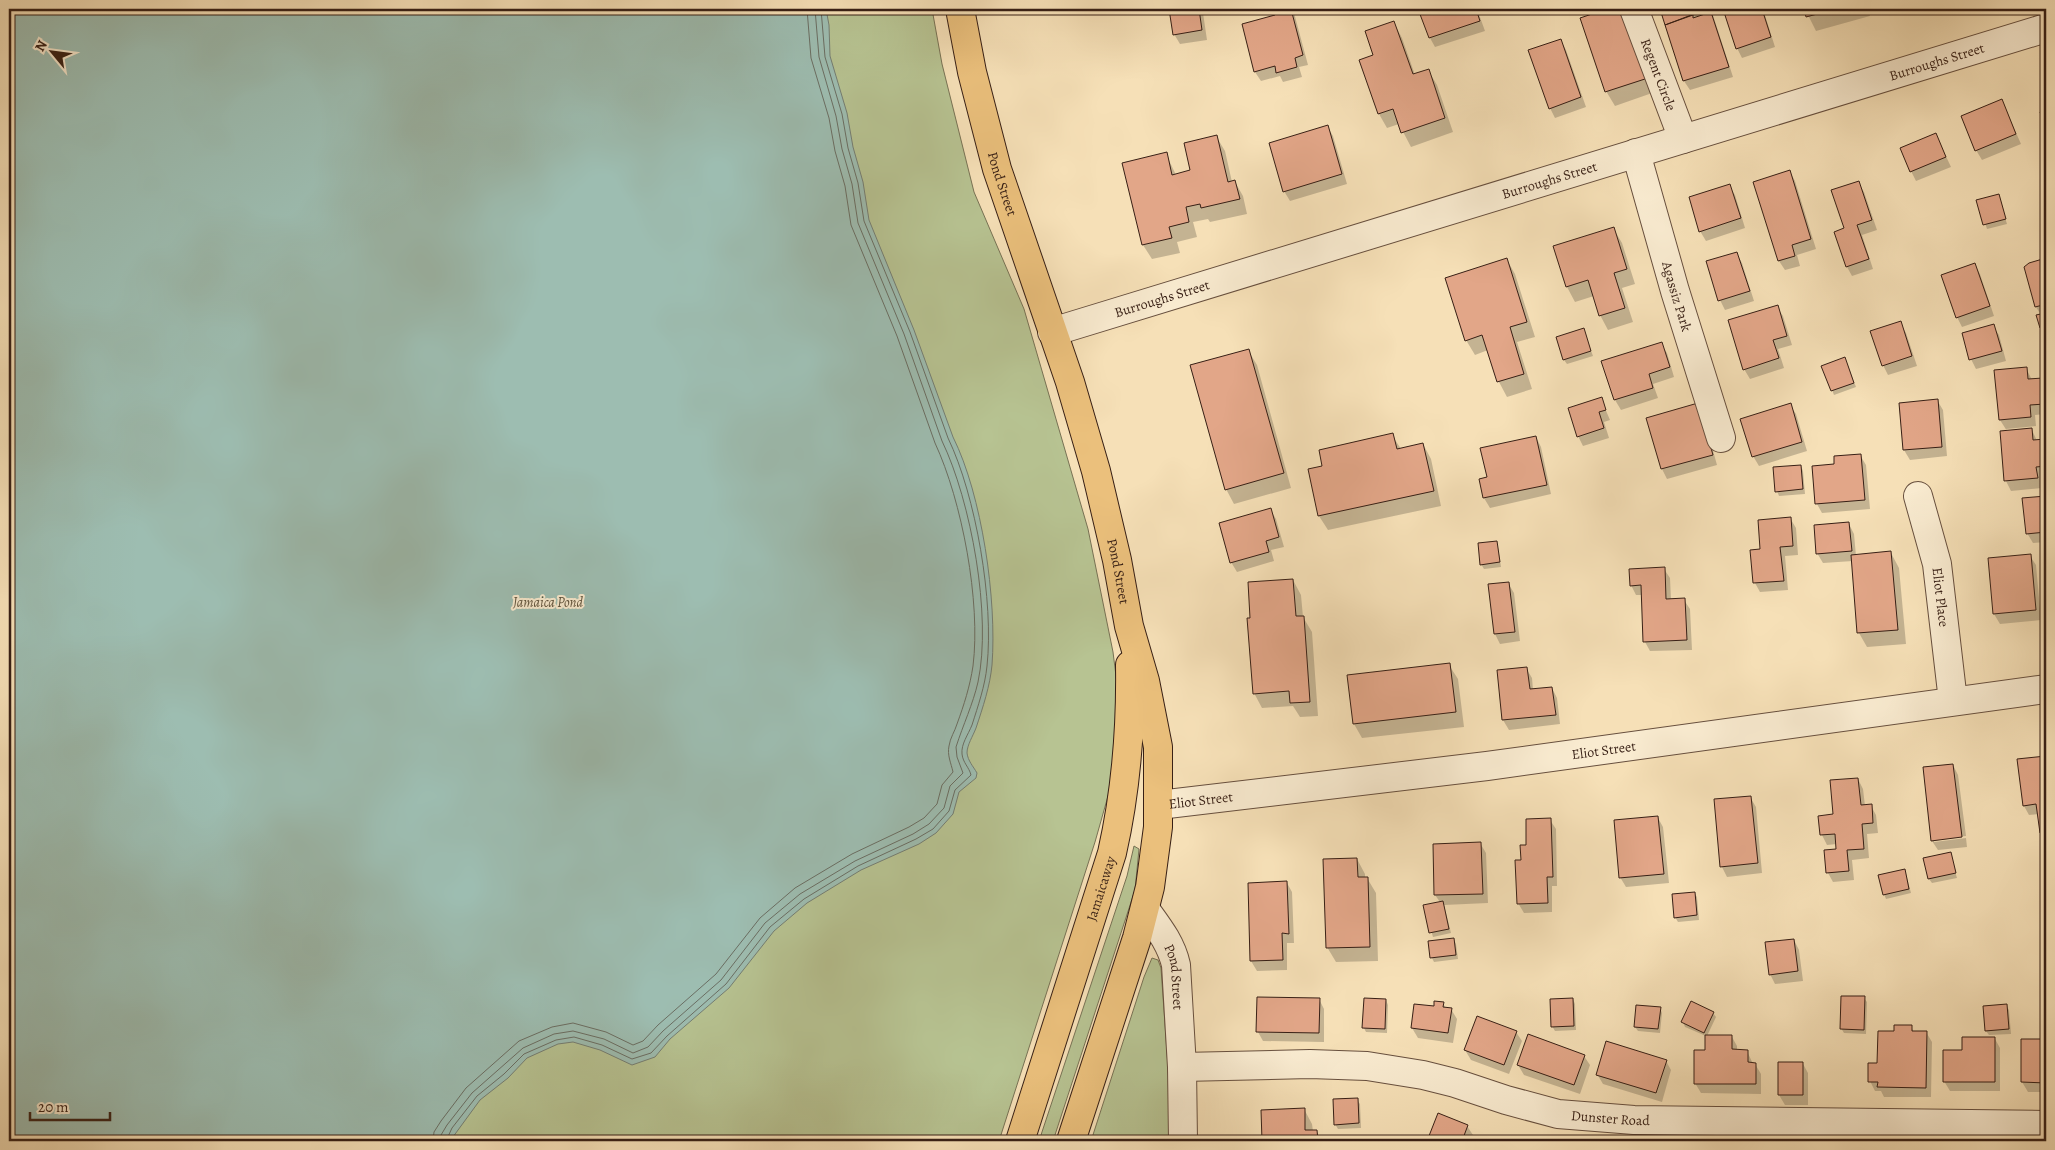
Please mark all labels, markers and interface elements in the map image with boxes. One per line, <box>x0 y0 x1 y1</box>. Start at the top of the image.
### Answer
north arrow <box>28 28 78 78</box>
street label: Regent Circle <box>1636 36 1681 113</box>
text: N <box>30 37 52 55</box>
street label: Burroughs Street <box>1887 38 1987 85</box>
street label: Pond Street <box>983 150 1022 219</box>
street label: Burroughs Street <box>1499 156 1599 203</box>
street label: Agassiz Park <box>1657 258 1697 334</box>
street label: Burroughs Street <box>1112 275 1212 322</box>
street label: Pond Street <box>1103 537 1134 606</box>
street label: Eliot Place <box>1928 566 1954 628</box>
park label: Jamaica Pond <box>512 593 584 612</box>
street label: Eliot Street <box>1570 736 1637 764</box>
street label: Eliot Street <box>1168 787 1234 813</box>
street label: Jamaicaway <box>1081 853 1120 923</box>
street label: Pond Street <box>1160 941 1188 1011</box>
scale bar <box>30 1090 110 1122</box>
text: 20 m <box>38 1097 69 1117</box>
street label: Dunster Road <box>1570 1106 1650 1130</box>

